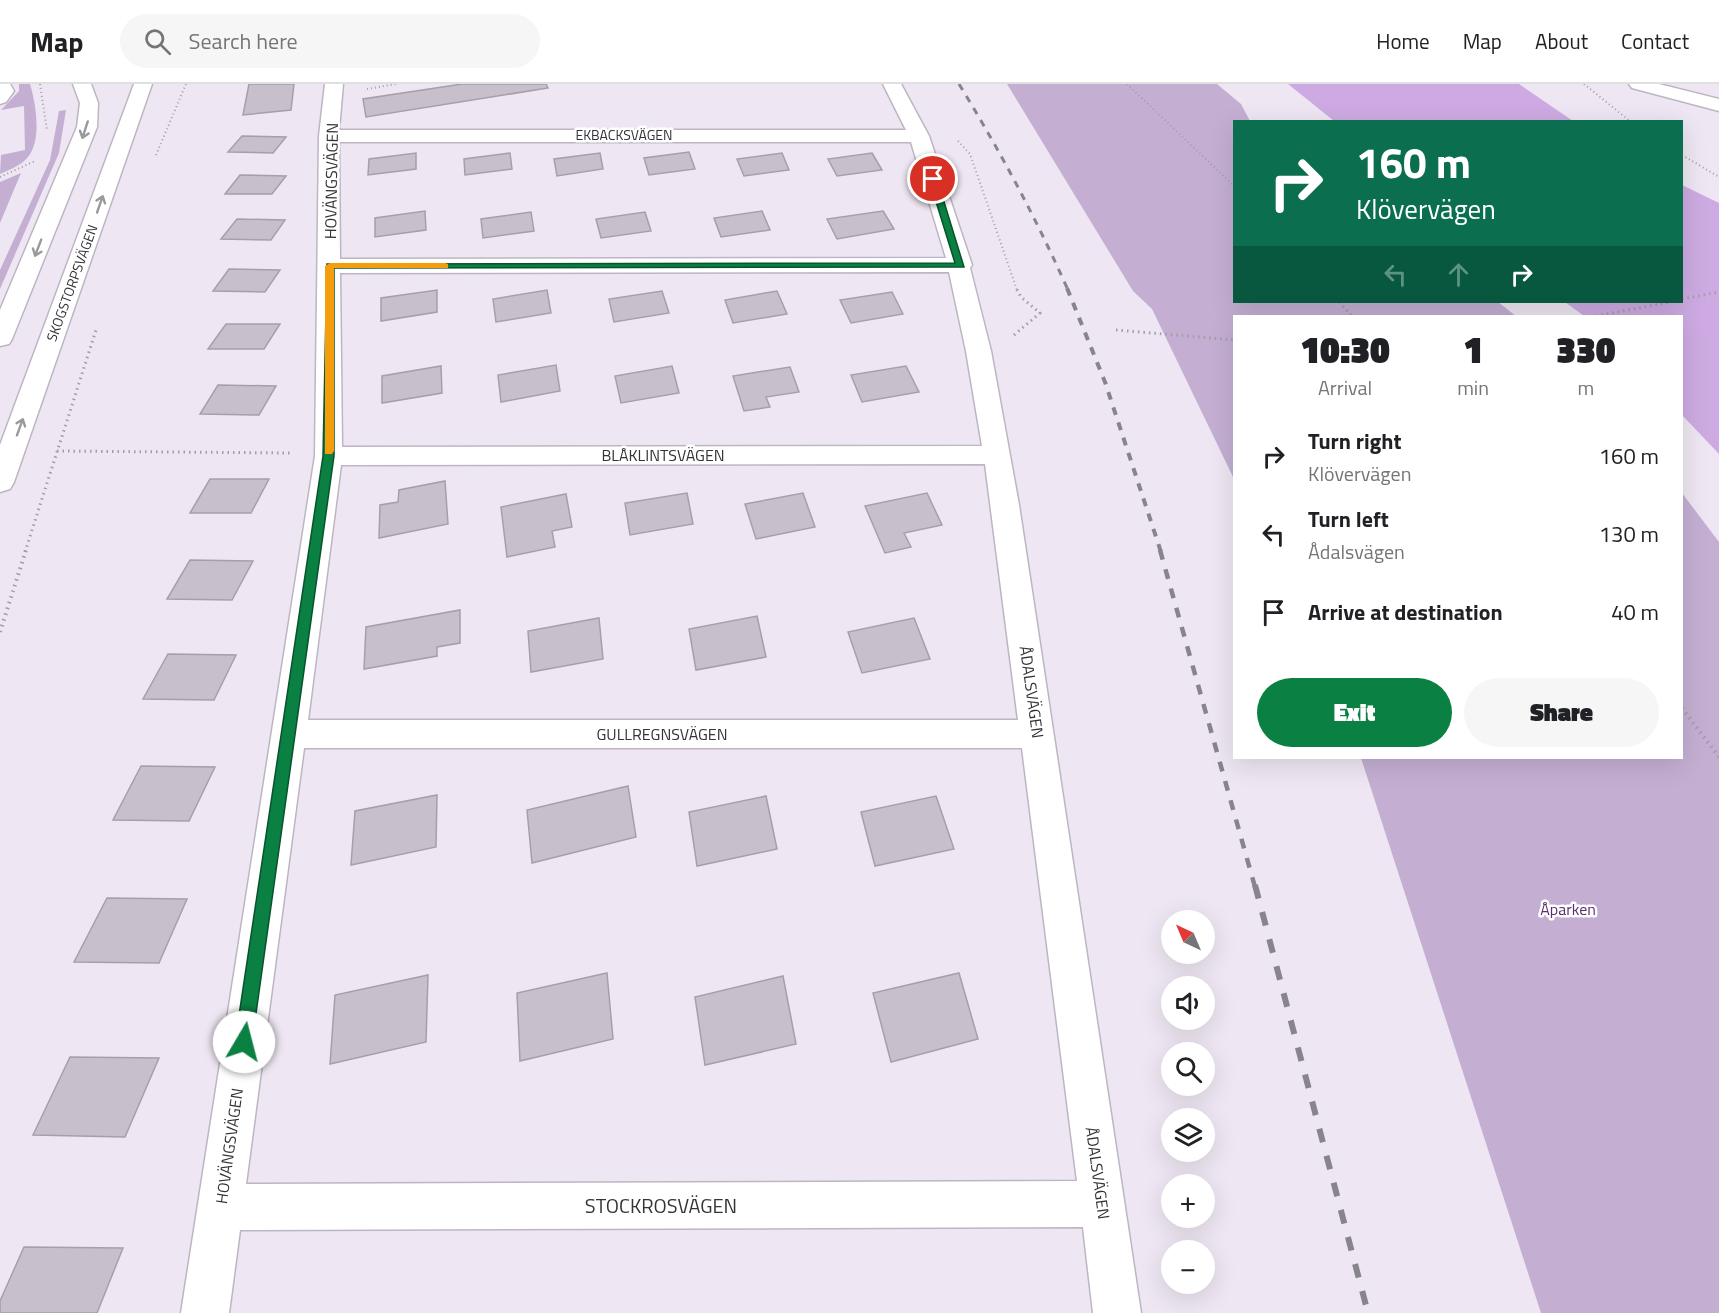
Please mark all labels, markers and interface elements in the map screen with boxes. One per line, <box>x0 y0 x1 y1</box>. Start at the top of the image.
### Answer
search box <box>120 14 540 68</box>
text: Map <box>30 20 84 63</box>
text: Search here <box>189 24 298 58</box>
icon: search <box>141 25 174 58</box>
text: Home <box>1376 25 1430 57</box>
text: Map <box>1463 25 1502 57</box>
text: About <box>1535 25 1588 57</box>
text: Contact <box>1621 25 1689 57</box>
one-way arrow <box>79 120 90 139</box>
street label: HOVÄNGSVÄGEN <box>318 123 344 239</box>
street label: EKBACKSVÄGEN <box>575 124 673 145</box>
text: 160 m <box>1356 130 1471 194</box>
icon: right <box>1257 144 1335 222</box>
pin <box>907 153 958 204</box>
icon: arrive <box>916 162 949 195</box>
text: Klövervägen <box>1356 188 1496 229</box>
one-way arrow <box>95 195 106 214</box>
street label: SKOGSTORPSVÄGEN <box>41 221 102 344</box>
one-way arrow <box>32 238 43 257</box>
icon: left <box>1379 258 1412 291</box>
icon: ahead <box>1442 258 1475 291</box>
icon: right <box>1505 258 1538 291</box>
text: 10:30 <box>1300 322 1390 377</box>
text: 1 <box>1463 322 1483 377</box>
text: 330 <box>1556 322 1616 377</box>
text: Arrival <box>1318 372 1372 403</box>
text: min <box>1457 372 1489 403</box>
text: m <box>1578 372 1594 403</box>
one-way arrow <box>16 419 27 437</box>
text: Turn right <box>1308 424 1402 458</box>
text: 160 m <box>1599 439 1659 473</box>
icon: right <box>1257 440 1290 473</box>
street label: BLÅKLINTSVÄGEN <box>601 443 725 467</box>
text: Klövervägen <box>1308 458 1411 489</box>
text: Turn left <box>1308 502 1389 536</box>
text: 130 m <box>1599 517 1659 551</box>
icon: left <box>1257 518 1290 551</box>
text: Ådalsvägen <box>1308 536 1405 567</box>
text: Arrive at destination <box>1308 595 1503 629</box>
text: 40 m <box>1611 595 1659 629</box>
icon: arrive <box>1257 596 1290 629</box>
street label: ÅDALSVÄGEN <box>1014 644 1050 740</box>
button: Exit <box>1257 678 1452 747</box>
button: Share <box>1464 678 1659 747</box>
street label: GULLREGNSVÄGEN <box>597 722 728 746</box>
park label: Åparken <box>1540 897 1596 921</box>
north arrow <box>1161 910 1215 964</box>
map controls <box>1161 910 1215 1294</box>
button: sound <box>1161 976 1215 1030</box>
position arrow <box>212 1010 276 1074</box>
button: search <box>1161 1042 1215 1096</box>
street label: HOVÄNGSVÄGEN <box>209 1087 249 1205</box>
button: layers <box>1161 1108 1215 1162</box>
street label: ÅDALSVÄGEN <box>1080 1125 1116 1221</box>
button: + <box>1161 1174 1215 1228</box>
street label: STOCKROSVÄGEN <box>585 1190 737 1221</box>
button: − <box>1161 1240 1215 1294</box>

